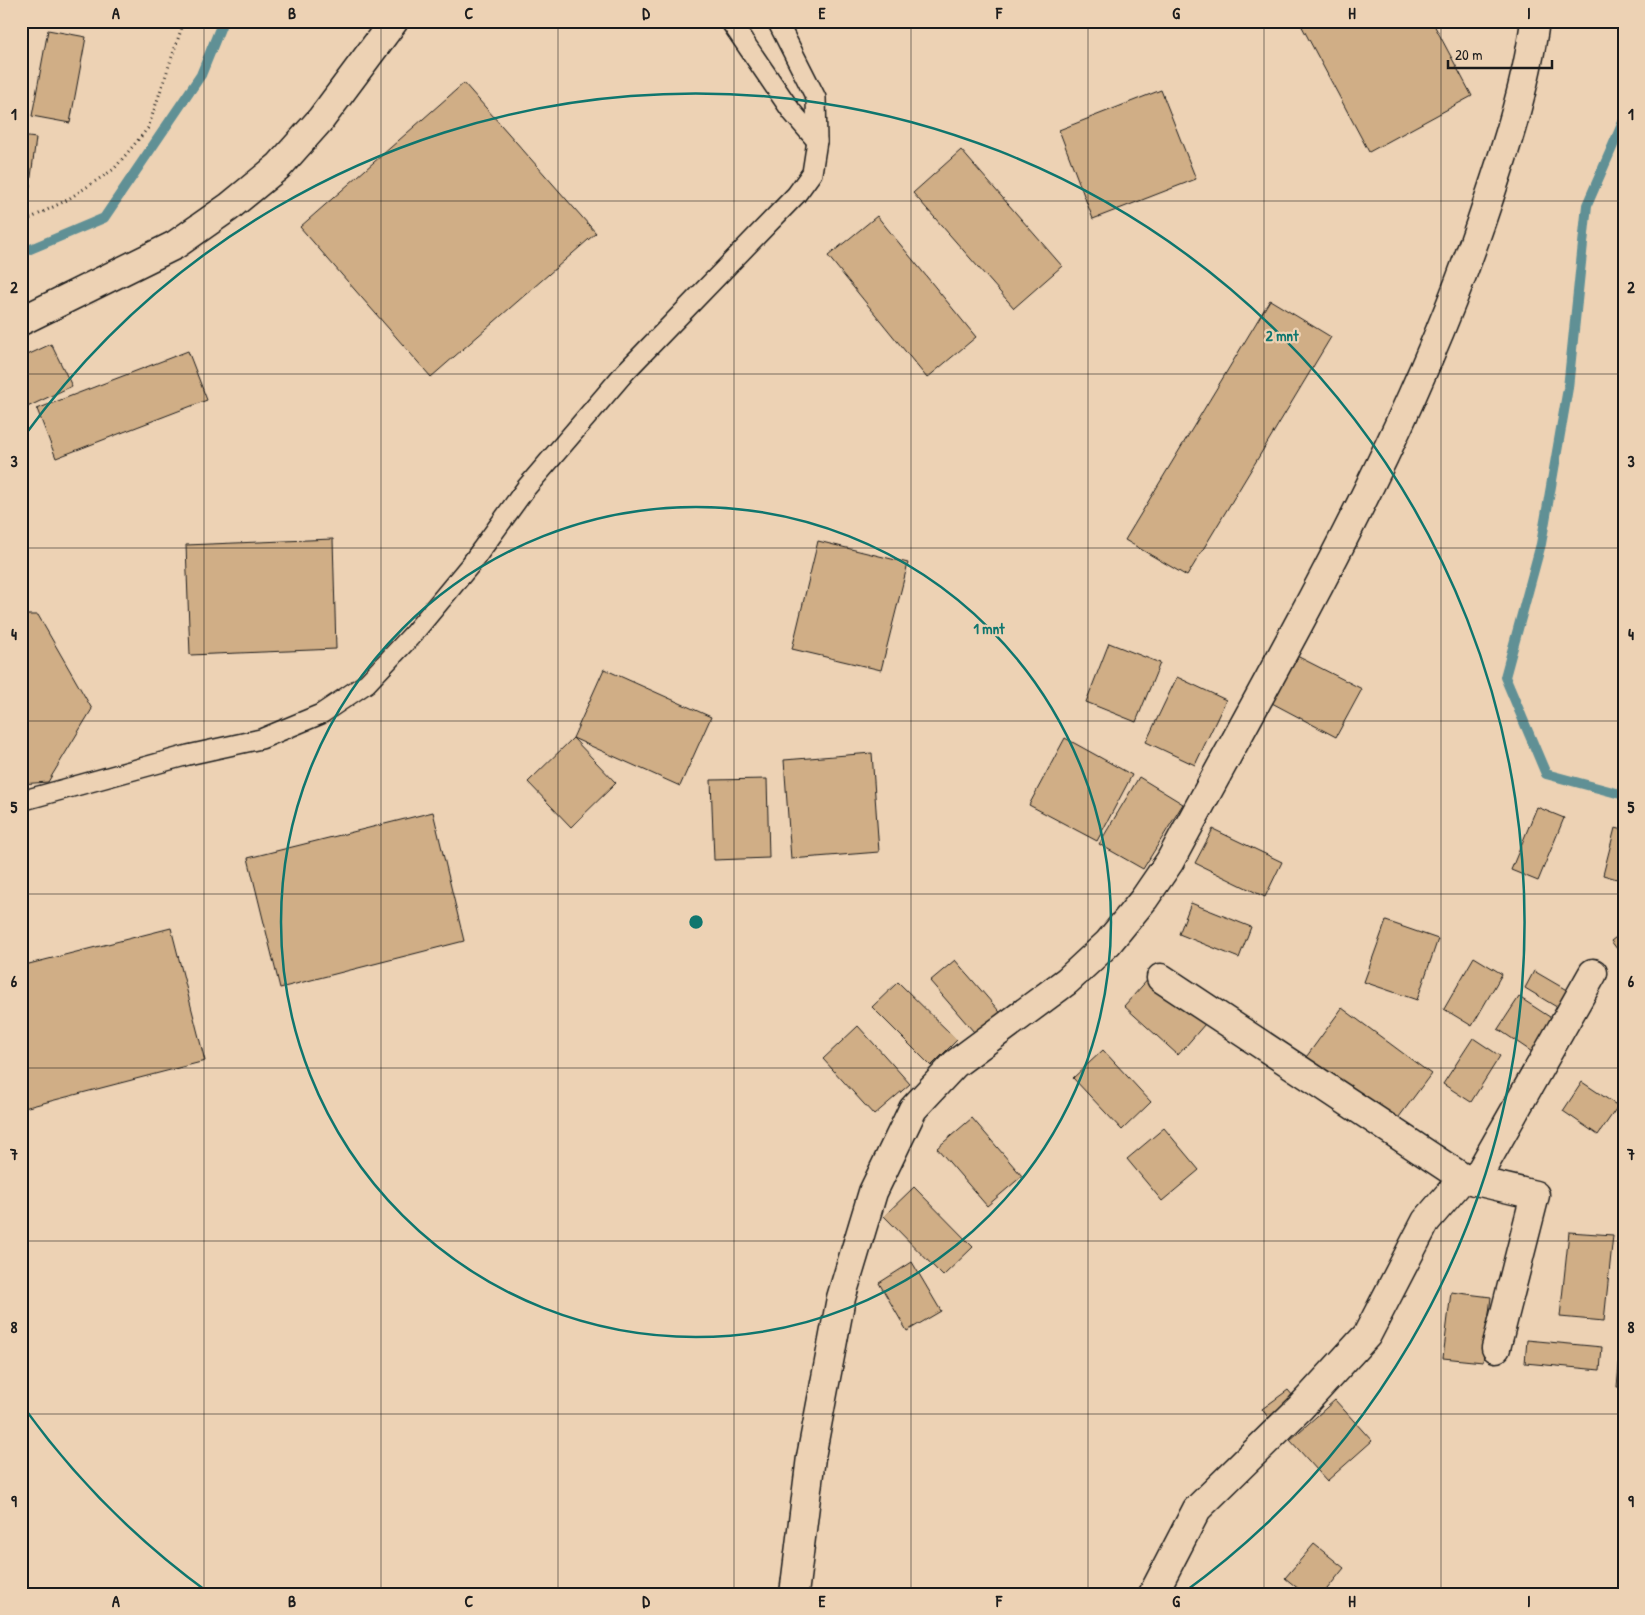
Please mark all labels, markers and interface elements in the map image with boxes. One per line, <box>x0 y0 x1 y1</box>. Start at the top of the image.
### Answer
text: A <box>112 2 120 24</box>
text: B <box>288 2 296 24</box>
text: C <box>465 2 474 24</box>
text: D <box>642 2 650 24</box>
text: E <box>818 2 826 24</box>
text: F <box>995 2 1003 24</box>
text: G <box>1172 2 1180 24</box>
text: H <box>1348 2 1356 24</box>
text: I <box>1527 2 1531 24</box>
scale bar <box>1448 38 1551 70</box>
text: 20 m <box>1455 44 1482 65</box>
text: 1 <box>11 103 17 125</box>
text: 1 <box>1628 103 1634 125</box>
text: 2 <box>10 276 18 298</box>
text: 2 <box>1627 276 1635 298</box>
text: 2 mnt <box>1266 325 1299 346</box>
text: 3 <box>10 450 18 472</box>
text: 3 <box>1627 450 1635 472</box>
text: 1 mnt <box>973 618 1005 639</box>
text: 4 <box>11 623 17 645</box>
text: 4 <box>1628 623 1634 645</box>
text: 5 <box>11 796 18 818</box>
text: 5 <box>1628 796 1635 818</box>
centre of rings <box>687 913 705 931</box>
text: 6 <box>11 970 18 992</box>
text: 6 <box>1628 970 1635 992</box>
text: 7 <box>9 1143 18 1165</box>
text: 7 <box>1626 1143 1635 1165</box>
text: 8 <box>11 1316 18 1338</box>
text: 8 <box>1628 1316 1635 1338</box>
text: 9 <box>11 1490 17 1512</box>
text: 9 <box>1628 1490 1634 1512</box>
text: A <box>112 1590 120 1612</box>
text: B <box>288 1590 296 1612</box>
text: C <box>465 1590 474 1612</box>
text: D <box>642 1590 650 1612</box>
text: E <box>818 1590 826 1612</box>
text: F <box>995 1590 1003 1612</box>
text: G <box>1172 1590 1180 1612</box>
text: H <box>1348 1590 1356 1612</box>
text: I <box>1527 1590 1531 1612</box>

